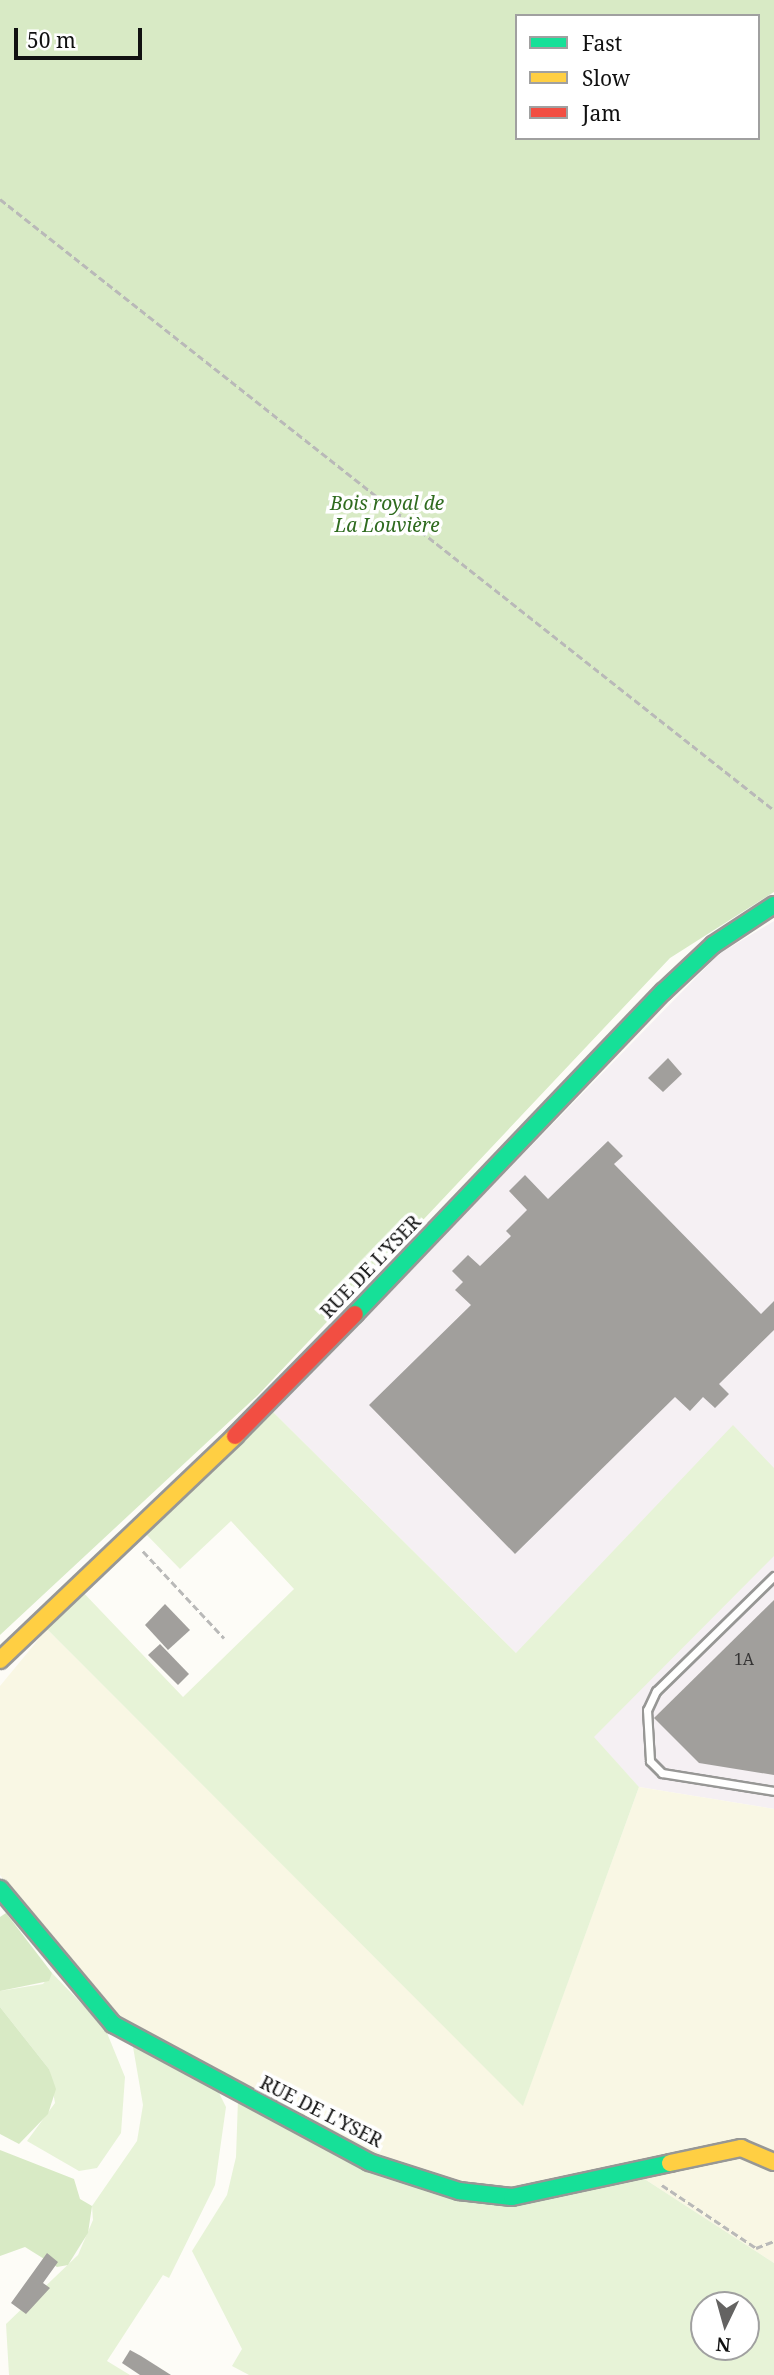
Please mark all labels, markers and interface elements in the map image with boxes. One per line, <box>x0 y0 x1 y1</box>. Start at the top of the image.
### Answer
scale bar <box>18 14 145 58</box>
legend <box>515 14 760 140</box>
text: 50 m <box>27 26 76 54</box>
text: Fast <box>582 29 622 57</box>
text: Slow <box>582 64 630 92</box>
text: Jam <box>582 99 621 127</box>
park label: Bois royal de La Louvière <box>330 493 444 537</box>
street label: RUE DE L'YSER <box>316 1211 426 1323</box>
house number: 1A <box>734 1649 754 1669</box>
street label: RUE DE L'YSER <box>256 2071 386 2153</box>
north arrow <box>690 2291 760 2361</box>
text: N <box>715 2331 732 2359</box>

